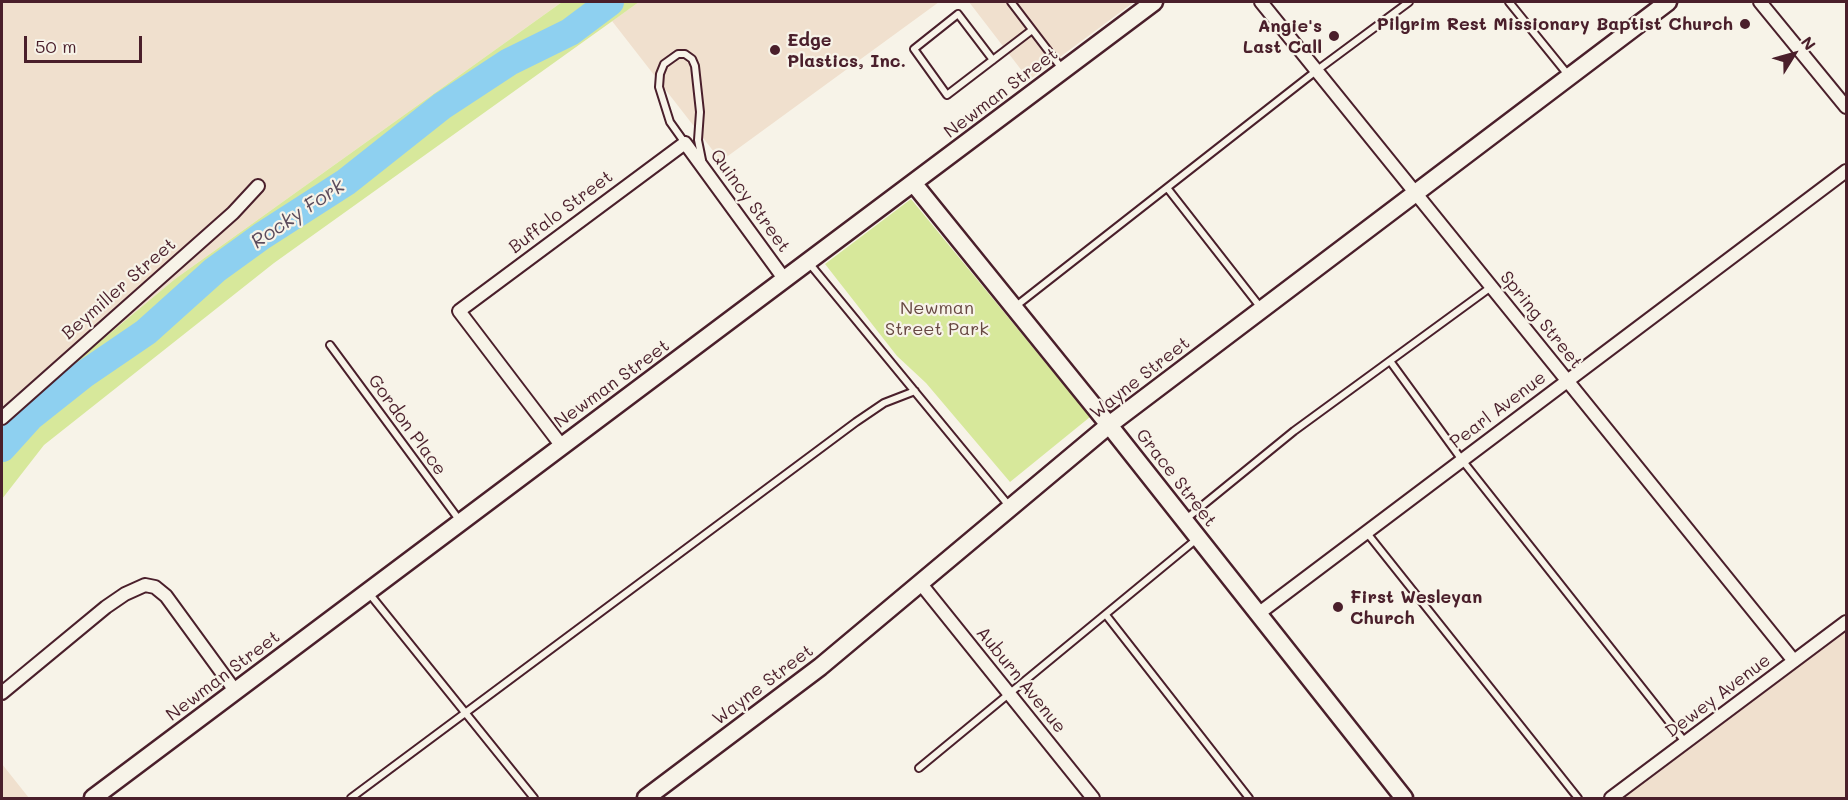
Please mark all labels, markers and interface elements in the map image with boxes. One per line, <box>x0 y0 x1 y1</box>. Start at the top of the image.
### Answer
place label: Pilgrim Rest Missionary Baptist Church <box>1376 13 1733 35</box>
place label: Angie's Last Call <box>1243 15 1322 57</box>
marker: Pilgrim Rest Missionary Baptist Church <box>1738 17 1752 31</box>
scale bar <box>27 24 146 62</box>
north arrow <box>1764 24 1824 84</box>
place label: Edge Plastics, Inc. <box>787 29 906 72</box>
marker: Angie's Last Call <box>1327 29 1341 43</box>
text: N <box>1797 32 1821 54</box>
text: 50 m <box>35 34 77 58</box>
marker: Edge Plastics, Inc. <box>768 43 782 57</box>
street label: Newman Street <box>940 43 1062 143</box>
street label: Quincy Street <box>705 145 795 257</box>
street label: Buffalo Street <box>505 166 617 258</box>
water label: Rocky Fork <box>247 174 349 254</box>
street label: Beymiller Street <box>58 234 180 344</box>
street label: Spring Street <box>1495 267 1587 373</box>
park label: Newman Street Park <box>885 297 989 340</box>
street label: Wayne Street <box>1086 332 1194 424</box>
street label: Newman Street <box>550 335 674 433</box>
street label: Pearl Avenue <box>1446 367 1550 453</box>
street label: Gordon Place <box>363 370 451 480</box>
street label: Grace Street <box>1131 425 1221 531</box>
place label: First Wesleyan Church <box>1350 586 1482 628</box>
marker: First Wesleyan Church <box>1331 600 1345 614</box>
street label: Auburn Avenue <box>971 622 1071 738</box>
street label: Newman Street <box>162 626 284 726</box>
street label: Wayne Street <box>708 640 818 730</box>
street label: Dewey Avenue <box>1661 649 1775 743</box>

